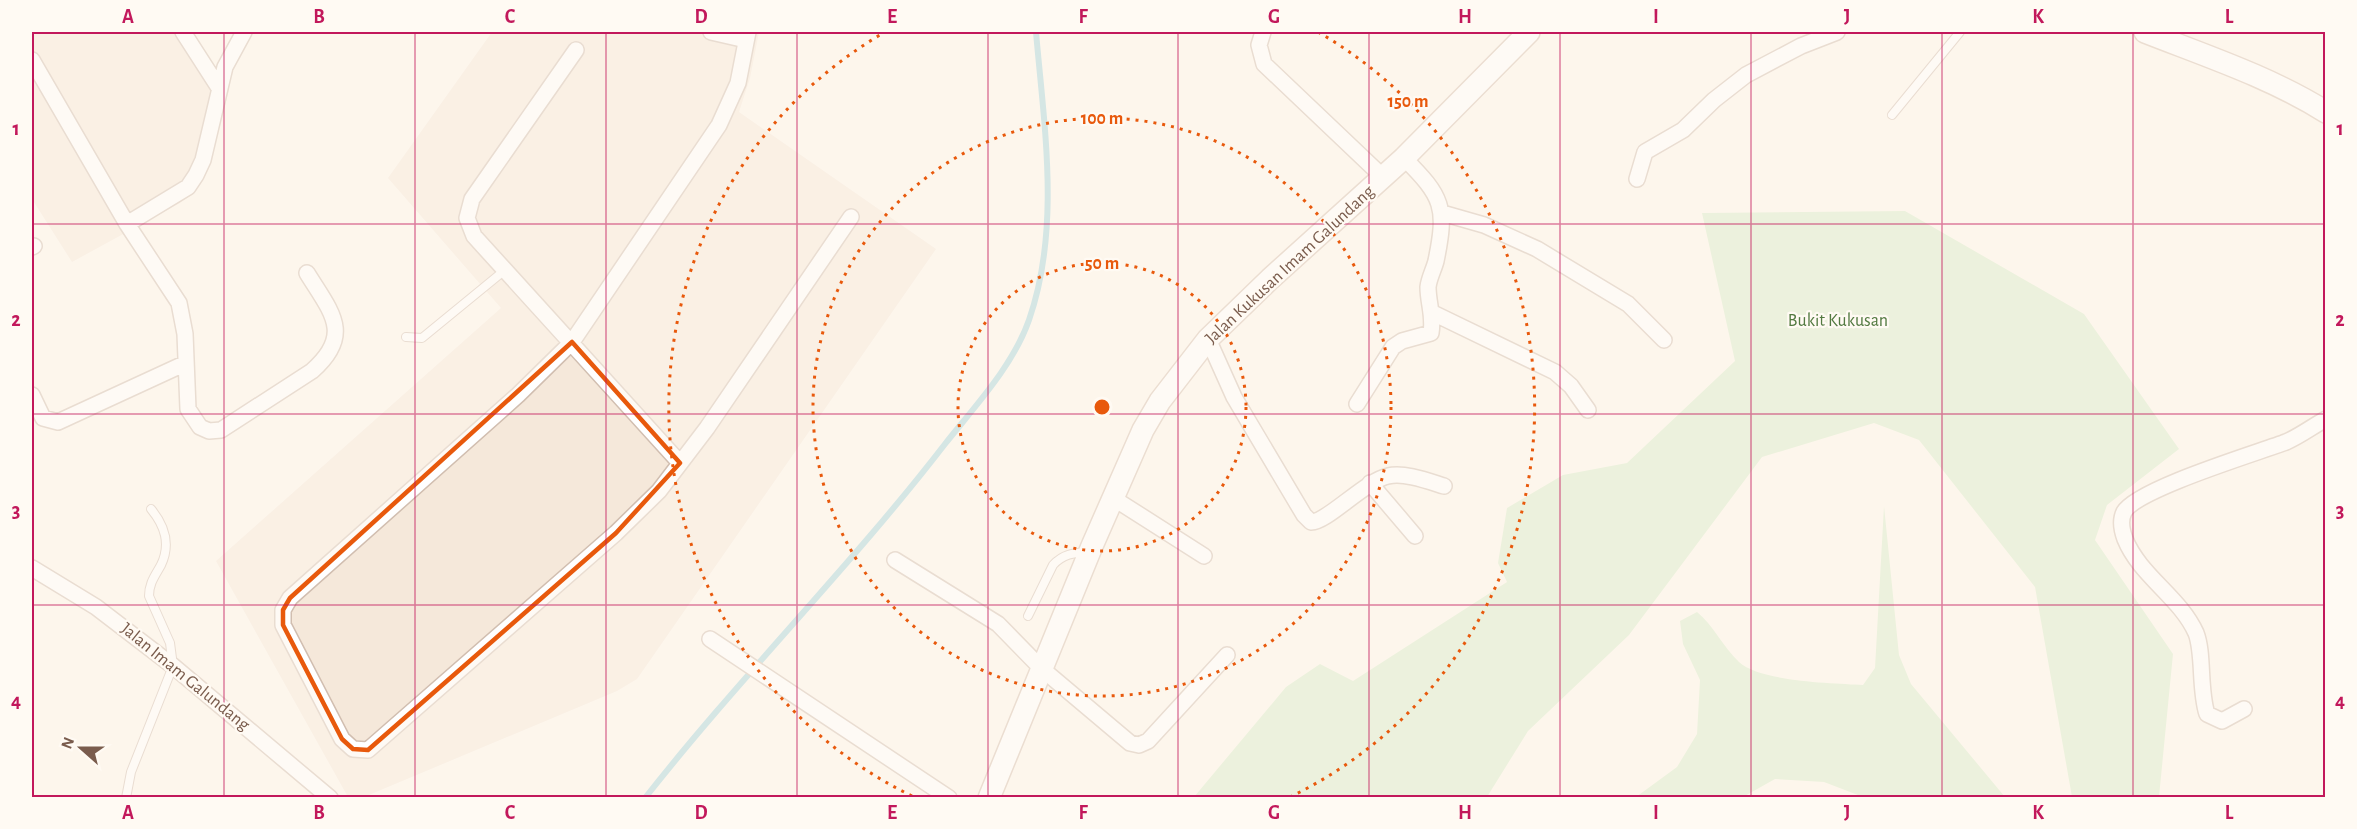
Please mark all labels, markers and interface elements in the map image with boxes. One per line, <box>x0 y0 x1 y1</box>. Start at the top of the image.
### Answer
text: A <box>122 7 134 27</box>
text: B <box>313 7 325 27</box>
text: C <box>505 7 516 27</box>
text: D <box>694 7 708 27</box>
text: E <box>887 7 897 27</box>
text: F <box>1078 7 1088 27</box>
text: G <box>1268 7 1280 27</box>
text: H <box>1458 7 1472 27</box>
text: I <box>1653 7 1659 27</box>
text: J <box>1844 7 1850 27</box>
text: K <box>2032 7 2044 27</box>
text: L <box>2225 7 2234 27</box>
text: 150 m <box>1388 93 1428 111</box>
text: 100 m <box>1081 110 1123 128</box>
text: 1 <box>12 119 20 139</box>
text: 1 <box>2336 119 2344 139</box>
street label: Jalan Kukusan Imam Galundang <box>1202 182 1378 348</box>
text: 50 m <box>1085 255 1119 273</box>
text: 2 <box>11 310 21 330</box>
text: 2 <box>2335 310 2345 330</box>
park label: Bukit Kukusan <box>1788 312 1888 330</box>
centre of rings <box>1092 397 1112 417</box>
text: 3 <box>12 501 20 521</box>
text: 3 <box>2336 501 2344 521</box>
street label: Jalan Imam Galundang <box>117 620 253 735</box>
text: 4 <box>11 691 21 711</box>
text: 4 <box>2335 691 2345 711</box>
north arrow <box>51 718 111 778</box>
text: N <box>58 735 77 751</box>
text: A <box>122 803 134 823</box>
text: B <box>313 803 325 823</box>
text: C <box>505 803 516 823</box>
text: D <box>694 803 708 823</box>
text: E <box>887 803 897 823</box>
text: F <box>1078 803 1088 823</box>
text: G <box>1268 803 1280 823</box>
text: H <box>1458 803 1472 823</box>
text: I <box>1653 803 1659 823</box>
text: J <box>1844 803 1850 823</box>
text: K <box>2032 803 2044 823</box>
text: L <box>2225 803 2234 823</box>

